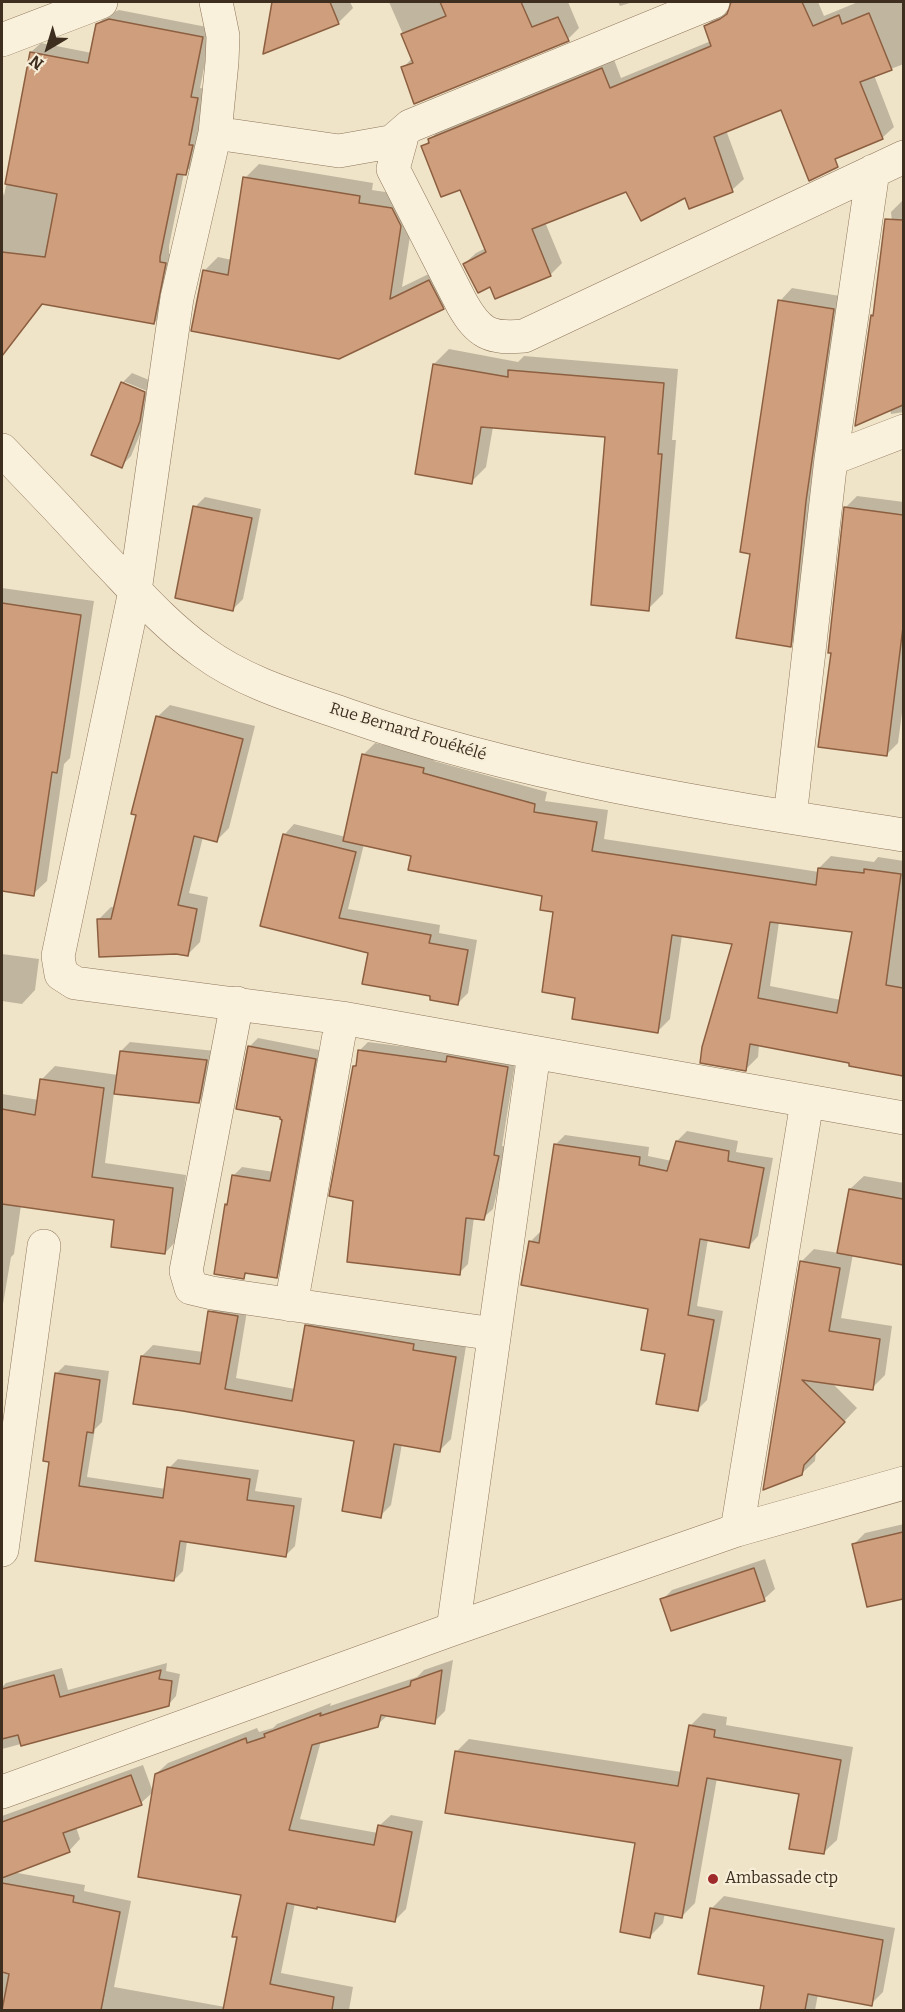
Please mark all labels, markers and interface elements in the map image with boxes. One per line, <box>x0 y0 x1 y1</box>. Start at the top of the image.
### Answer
north arrow <box>18 18 78 78</box>
text: N <box>26 51 47 74</box>
street label: Rue Bernard Fouékélé <box>327 699 489 765</box>
place label: Ambassade ctp <box>725 1869 838 1889</box>
marker: Ambassade ctp <box>706 1872 720 1886</box>

